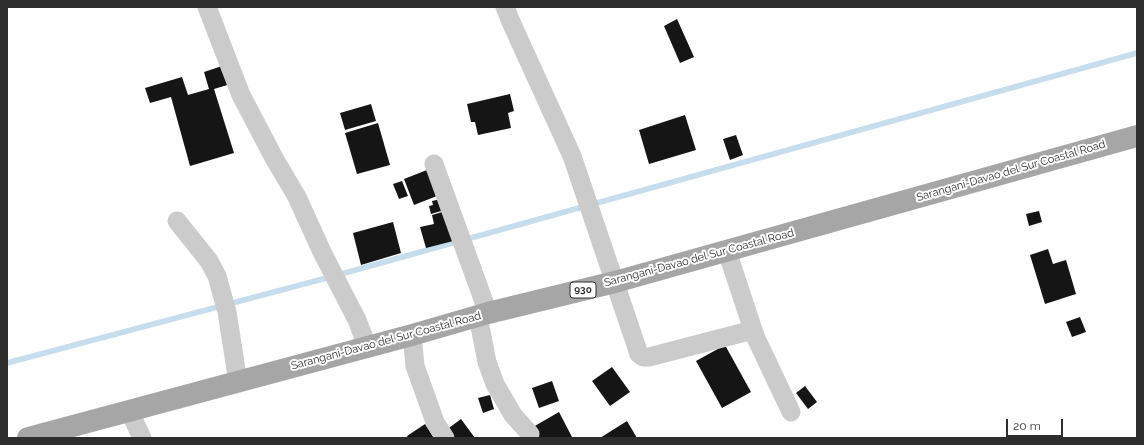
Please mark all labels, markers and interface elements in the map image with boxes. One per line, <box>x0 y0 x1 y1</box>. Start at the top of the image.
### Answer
street label: Sarangani-Davao del Sur Coastal Road <box>915 138 1107 204</box>
street label: Sarangani-Davao del Sur Coastal Road <box>603 226 795 290</box>
road number: 930 <box>570 282 596 298</box>
street label: Sarangani-Davao del Sur Coastal Road <box>290 309 482 373</box>
scale bar <box>1008 411 1065 437</box>
text: 20 m <box>1013 419 1041 433</box>

